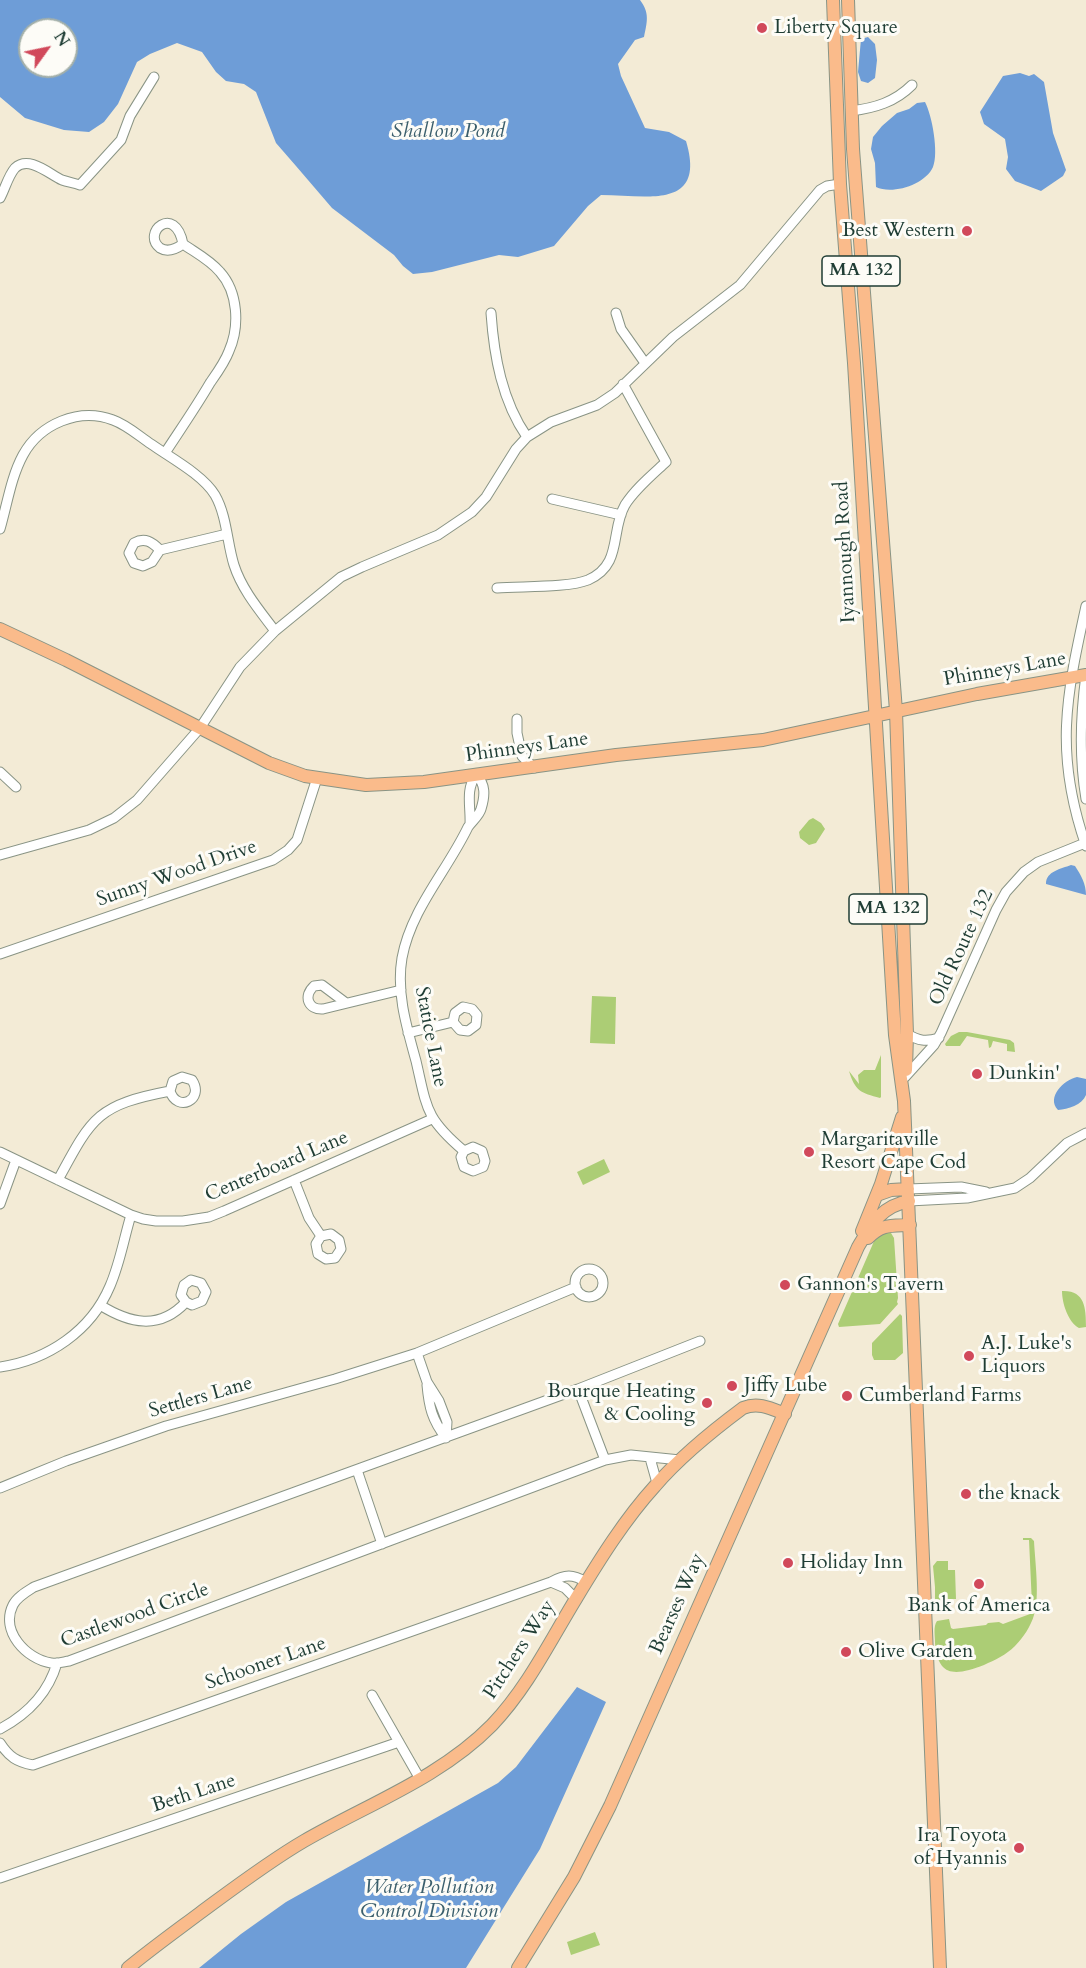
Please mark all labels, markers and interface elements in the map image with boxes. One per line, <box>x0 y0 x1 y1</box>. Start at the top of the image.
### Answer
place label: Liberty Square <box>774 16 898 40</box>
north arrow <box>18 18 78 78</box>
marker: Liberty Square <box>755 21 769 35</box>
text: N <box>48 27 74 51</box>
water label: Shallow Pond <box>391 119 505 145</box>
place label: Best Western <box>842 219 955 243</box>
marker: Best Western <box>960 224 974 238</box>
road number: MA 132 <box>822 256 900 286</box>
street label: Iyannough Road <box>830 480 862 624</box>
street label: Phinneys Lane <box>942 647 1068 693</box>
street label: Phinneys Lane <box>464 727 590 769</box>
street label: Sunny Wood Drive <box>94 835 260 913</box>
street label: Old Route 132 <box>925 886 999 1010</box>
road number: MA 132 <box>849 894 927 924</box>
street label: Statice Lane <box>409 985 451 1089</box>
place label: Dunkin' <box>989 1062 1060 1086</box>
marker: Dunkin' <box>970 1067 984 1081</box>
street label: Centerboard Lane <box>202 1126 352 1208</box>
place label: Margaritaville Resort Cape Cod <box>821 1128 966 1175</box>
marker: Margaritaville Resort Cape Cod <box>802 1145 816 1159</box>
place label: Gannon's Tavern <box>797 1273 944 1297</box>
marker: Gannon's Tavern <box>778 1278 792 1292</box>
place label: A.J. Luke's Liquors <box>981 1332 1072 1379</box>
marker: A.J. Luke's Liquors <box>962 1349 976 1363</box>
street label: Settlers Lane <box>147 1372 255 1424</box>
place label: Jiffy Lube <box>744 1374 827 1398</box>
marker: Jiffy Lube <box>725 1379 739 1393</box>
place label: Bourque Heating & Cooling <box>547 1380 695 1427</box>
place label: Cumberland Farms <box>859 1384 1021 1408</box>
marker: Cumberland Farms <box>840 1389 854 1403</box>
marker: Bourque Heating & Cooling <box>700 1396 714 1410</box>
place label: the knack <box>978 1482 1060 1506</box>
marker: the knack <box>959 1487 973 1501</box>
street label: Bearses Way <box>645 1550 711 1658</box>
place label: Holiday Inn <box>800 1551 903 1575</box>
marker: Holiday Inn <box>781 1556 795 1570</box>
marker: Bank of America <box>972 1577 986 1591</box>
street label: Castlewood Circle <box>57 1578 213 1654</box>
place label: Bank of America <box>908 1594 1050 1618</box>
street label: Pitchers Way <box>479 1596 561 1704</box>
street label: Schooner Lane <box>203 1632 329 1696</box>
place label: Olive Garden <box>858 1640 973 1664</box>
marker: Olive Garden <box>839 1645 853 1659</box>
street label: Beth Lane <box>149 1769 239 1819</box>
place label: Ira Toyota of Hyannis <box>914 1824 1007 1871</box>
marker: Ira Toyota of Hyannis <box>1012 1841 1026 1855</box>
water label: Water Pollution Control Division <box>360 1875 498 1925</box>

